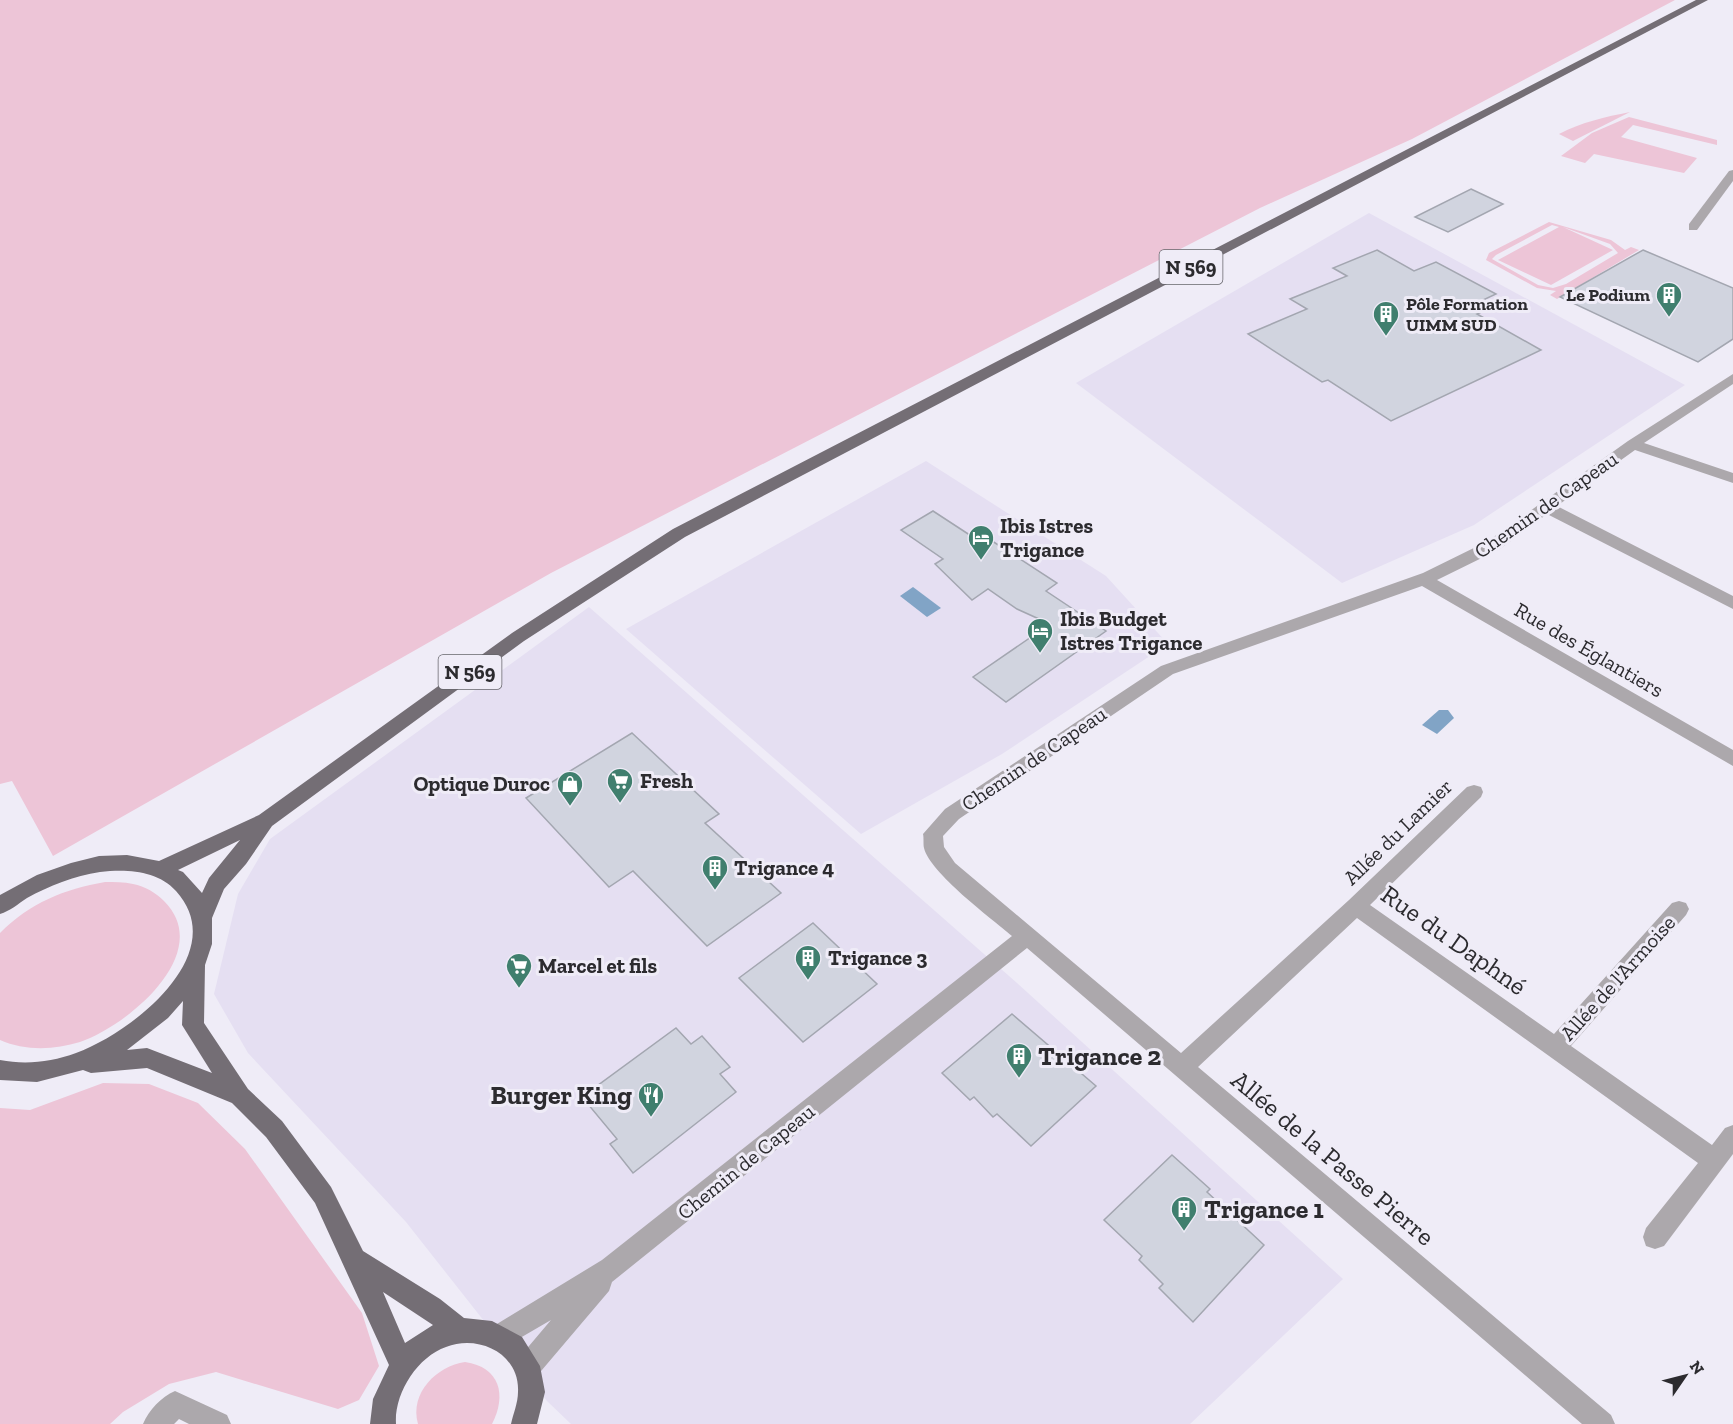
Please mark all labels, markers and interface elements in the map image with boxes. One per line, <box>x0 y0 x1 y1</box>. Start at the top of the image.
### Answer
road number: N 569 <box>1160 250 1222 284</box>
building icon: Le Podium <box>1654 280 1684 318</box>
place label: Le Podium <box>1566 284 1650 306</box>
place label: Pôle Formation UIMM SUD <box>1406 293 1528 336</box>
building icon: Pôle Formation UIMM SUD <box>1371 299 1401 337</box>
street label: Chemin de Capeau <box>1469 446 1622 563</box>
place label: Ibis Istres Trigance <box>1000 513 1093 562</box>
hotel icon: Ibis Istres Trigance <box>966 523 996 561</box>
street label: Rue des Églantiers <box>1510 597 1668 702</box>
place label: Ibis Budget Istres Trigance <box>1060 606 1202 655</box>
hotel icon: Ibis Budget Istres Trigance <box>1025 616 1055 654</box>
road number: N 569 <box>438 655 502 689</box>
street label: Chemin de Capeau <box>957 701 1111 816</box>
supermarket icon: Fresh <box>605 766 635 804</box>
place label: Fresh <box>640 768 693 793</box>
shop icon: Optique Duroc <box>555 769 585 807</box>
place label: Optique Duroc <box>413 771 550 796</box>
street label: Allée du Lamier <box>1338 773 1457 890</box>
building icon: Trigance 4 <box>700 853 730 891</box>
place label: Trigance 4 <box>734 855 834 880</box>
street label: Rue du Daphné <box>1375 878 1533 1002</box>
street label: Allée de l'Armoise <box>1555 910 1680 1045</box>
building icon: Trigance 3 <box>793 943 823 981</box>
place label: Trigance 3 <box>828 945 927 970</box>
supermarket icon: Marcel et fils <box>504 951 534 989</box>
place label: Marcel et fils <box>538 953 658 978</box>
place label: Trigance 2 <box>1038 1040 1161 1072</box>
building icon: Trigance 2 <box>1004 1041 1034 1079</box>
street label: Allée de la Passe Pierre <box>1225 1064 1441 1252</box>
place label: Burger King <box>490 1079 632 1111</box>
restaurant icon: Burger King <box>636 1080 666 1118</box>
street label: Chemin de Capeau <box>672 1099 819 1225</box>
place label: Trigance 1 <box>1204 1193 1324 1225</box>
building icon: Trigance 1 <box>1169 1194 1199 1232</box>
north arrow <box>1655 1346 1715 1406</box>
text: N <box>1686 1357 1708 1378</box>

